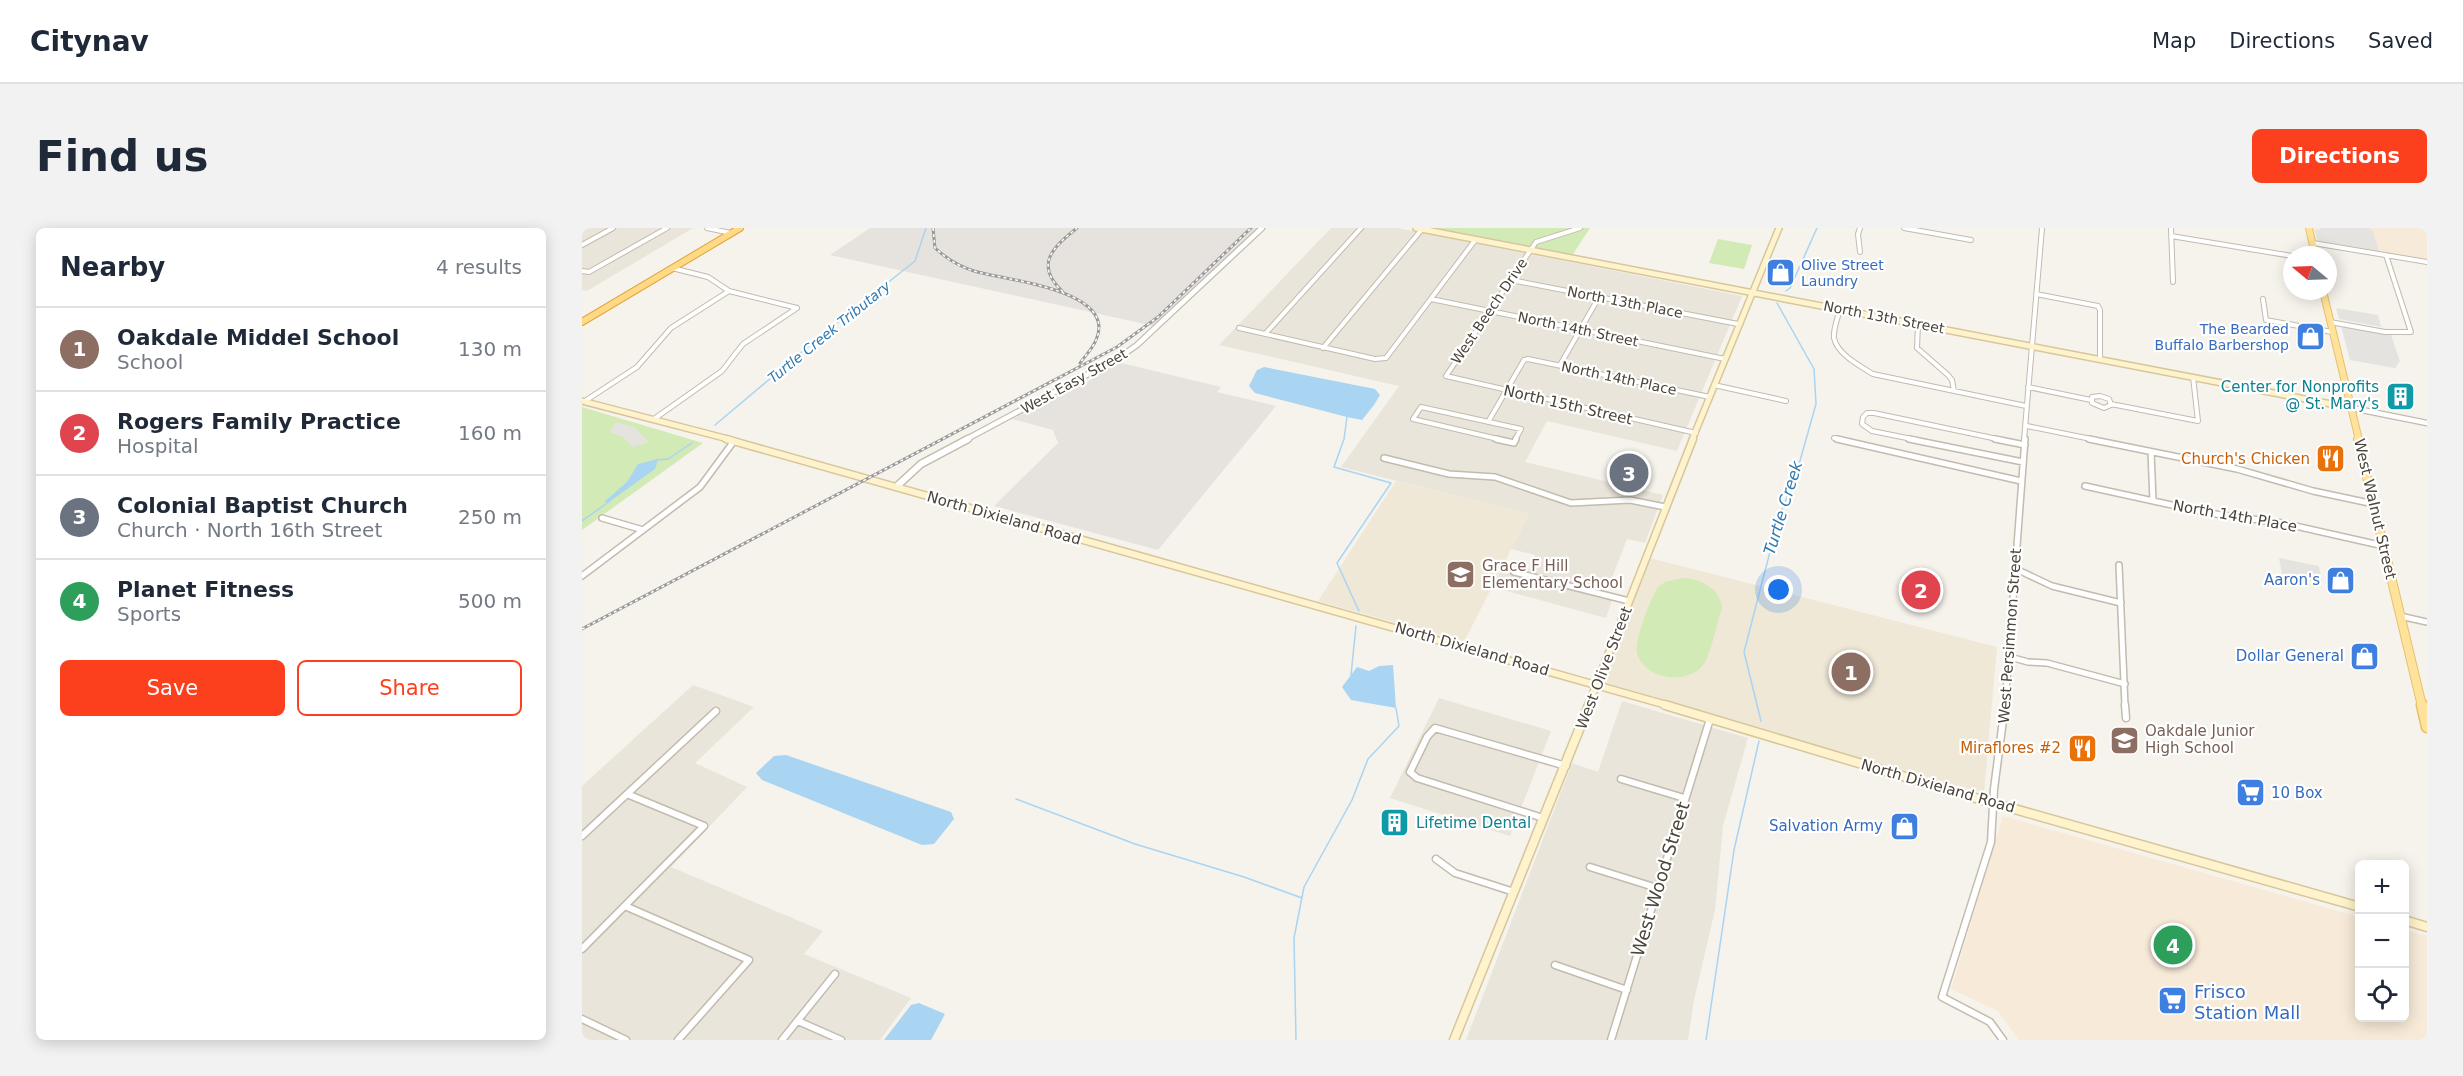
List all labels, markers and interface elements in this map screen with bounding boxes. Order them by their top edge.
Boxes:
text: Citynav [30,25,149,58]
text: Map [2152,29,2196,53]
text: Directions [2229,29,2335,53]
text: Saved [2368,29,2433,53]
button: Directions [2252,129,2427,183]
text: Find us [36,132,209,181]
north arrow [2283,246,2337,300]
text: Nearby [60,252,165,282]
text: 4 results [436,255,522,279]
street label: West Beech Drive [1448,255,1530,367]
shop icon: Olive Street Laundry [1764,257,1796,289]
place label: Olive Street Laundry [1801,257,1884,289]
water label: Turtle Creek Tributary [765,277,894,386]
street label: North 13th Place [1566,283,1684,321]
street label: North 13th Street [1822,297,1946,337]
street label: North 14th Street [1516,308,1640,350]
place label: The Bearded Buffalo Barbershop [2155,321,2289,353]
shop icon: The Bearded Buffalo Barbershop [2294,321,2326,353]
text: Oakdale Middel School [117,325,399,350]
text: 1 [73,337,86,361]
text: 130 m [458,337,522,361]
street label: West Easy Street [1018,345,1130,417]
text: School [117,350,183,374]
street label: North 14th Place [1560,358,1678,398]
place label: Center for Nonprofits @ St. Mary's [2221,378,2379,413]
building icon: Center for Nonprofits @ St. Mary's [2384,380,2416,412]
street label: North 15th Street [1502,381,1634,429]
text: Rogers Family Practice [117,409,401,434]
text: 2 [73,421,86,445]
text: 160 m [458,421,522,445]
text: Hospital [117,434,199,458]
street label: West Walnut Street [2350,437,2400,581]
restaurant icon: Church's Chicken [2315,443,2347,475]
pin: 3 [1610,450,1648,496]
place label: Church's Chicken [2181,450,2310,468]
water label: Turtle Creek [1760,458,1807,557]
street label: North Dixieland Road [925,487,1083,549]
text: Colonial Baptist Church [117,493,408,518]
street label: North 14th Place [2171,496,2299,536]
text: 3 [73,505,86,529]
text: 250 m [458,505,522,529]
text: Church · North 16th Street [117,518,382,542]
street label: West Persimmon Street [1995,548,2025,724]
place label: Grace F Hill Elementary School [1482,557,1623,592]
school or university icon: Grace F Hill Elementary School [1445,559,1477,591]
shop icon: Aaron's [2325,564,2357,596]
pin: 2 [1902,568,1940,613]
place label: Aaron's [2264,571,2320,589]
your location [1764,575,1793,604]
text: Planet Fitness [117,577,294,602]
text: 4 [73,589,86,613]
text: 500 m [458,589,522,613]
text: Sports [117,602,181,626]
street label: West Olive Street [1572,604,1636,732]
street label: North Dixieland Road [1393,618,1551,680]
shop icon: Dollar General [2349,640,2381,672]
place label: Dollar General [2236,647,2344,665]
pin: 1 [1832,650,1870,694]
button: Save [60,660,285,716]
button: Share [297,660,522,716]
place label: Oakdale Junior High School [2145,722,2255,757]
school or university icon: Oakdale Junior High School [2108,724,2140,756]
restaurant icon: Miraflores #2 [2066,732,2098,764]
place label: Miraflores #2 [1960,739,2061,757]
street label: North Dixieland Road [1859,755,2017,817]
supermarket icon: 10 Box [2234,777,2266,809]
place label: 10 Box [2271,784,2323,802]
street label: West Wood Street [1626,799,1694,959]
building icon: Lifetime Dental [1379,807,1411,839]
shop icon: Salvation Army [1888,810,1920,842]
place label: Lifetime Dental [1416,814,1531,832]
place label: Salvation Army [1769,817,1883,835]
map controls [2355,860,2409,1022]
button: + [2355,860,2409,914]
button: − [2355,914,2409,968]
pin: 4 [2154,922,2192,968]
button: locate [2355,968,2409,1022]
place label: Frisco Station Mall [2194,981,2300,1023]
supermarket icon: Frisco Station Mall [2157,985,2189,1017]

